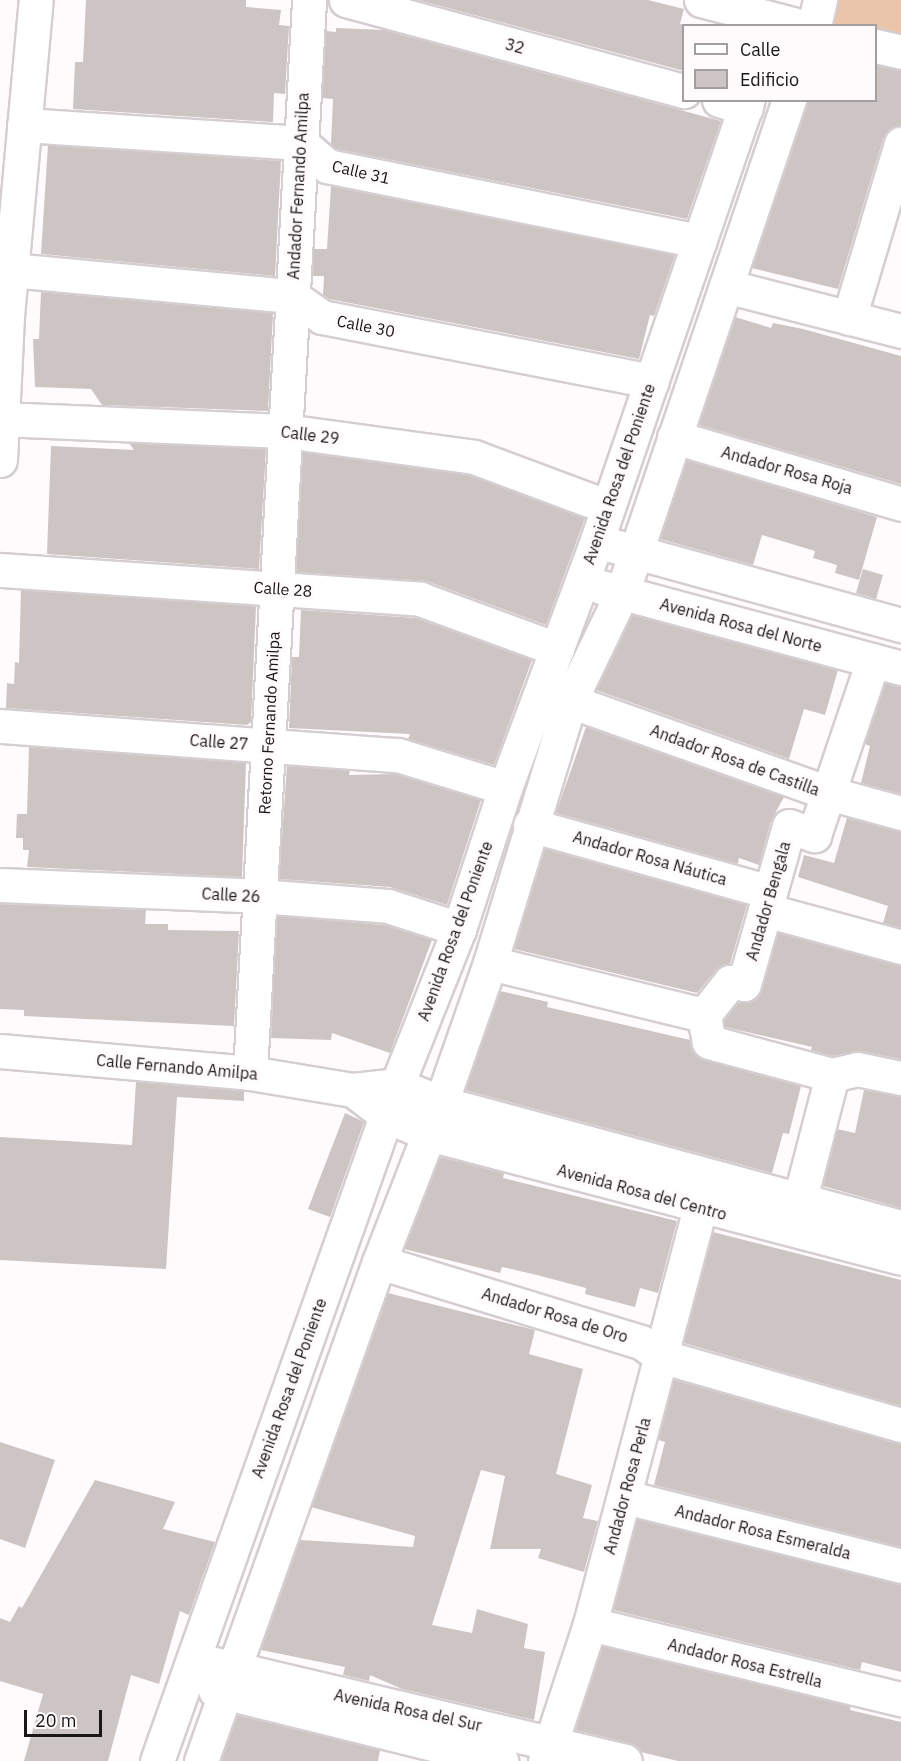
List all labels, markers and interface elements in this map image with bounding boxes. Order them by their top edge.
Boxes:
legend [682,24,877,102]
street label: 32 [503,34,527,58]
text: Calle [740,38,780,61]
text: Edificio [740,68,799,91]
street label: Andador Fernando Amilpa [284,92,312,280]
street label: Calle 31 [330,156,392,188]
street label: Calle 30 [335,311,397,341]
street label: Avenida Rosa del Poniente [579,381,659,567]
street label: Calle 29 [280,422,340,448]
street label: Andador Rosa Roja [719,442,855,498]
street label: Calle 28 [253,577,313,601]
street label: Avenida Rosa del Norte [658,594,824,656]
street label: Retorno Fernando Amilpa [255,631,283,815]
street label: Andador Rosa de Castilla [648,720,822,800]
street label: Calle 27 [189,730,249,754]
street label: Andador Rosa Náutica [571,827,729,889]
street label: Avenida Rosa del Poniente [413,838,497,1024]
street label: Andador Bengala [742,839,794,963]
street label: Calle 26 [201,884,261,906]
street label: Calle Fernando Amilpa [95,1050,259,1084]
street label: Avenida Rosa del Centro [555,1160,729,1224]
street label: Andador Rosa de Oro [479,1284,631,1346]
street label: Avenida Rosa del Poniente [247,1295,331,1481]
street label: Andador Rosa Perla [599,1415,655,1557]
street label: Andador Rosa Esmeralda [673,1501,853,1563]
street label: Andador Rosa Estrella [666,1635,824,1691]
street label: Avenida Rosa del Sur [332,1685,484,1735]
scale bar [27,1698,105,1736]
text: 20 m [35,1709,77,1732]

